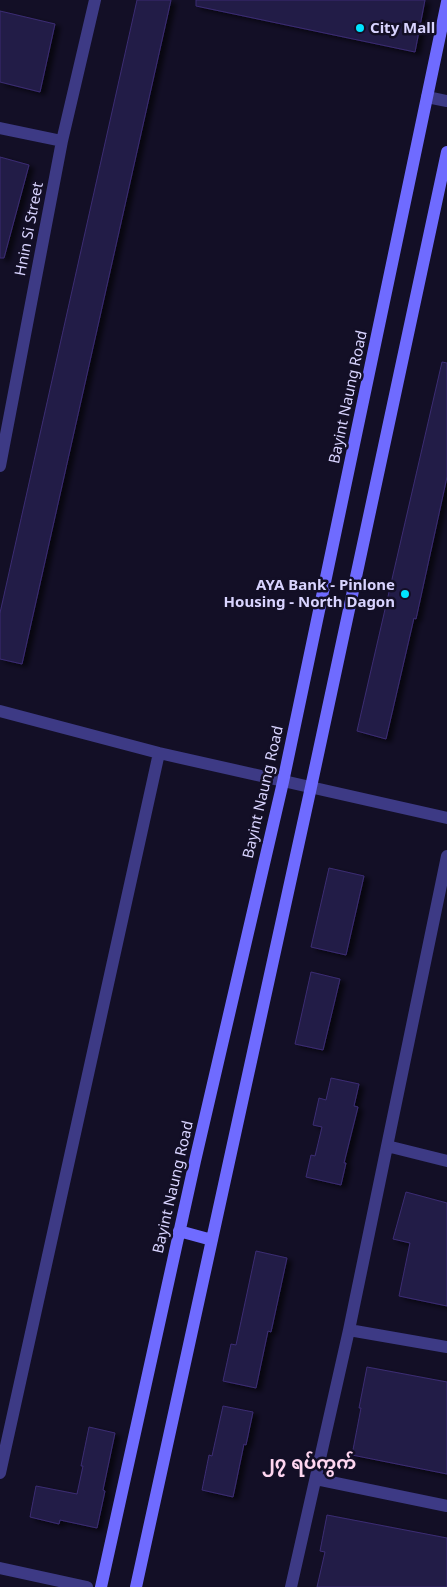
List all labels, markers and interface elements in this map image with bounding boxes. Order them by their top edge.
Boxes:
place label: City Mall [370,17,435,37]
marker: City Mall [354,22,366,34]
street label: Hnin Si Street [9,180,47,277]
street label: Bayint Naung Road [323,328,371,465]
place label: AYA Bank - Pinlone Housing - North Dagon [224,574,395,611]
marker: AYA Bank - Pinlone Housing - North Dagon [399,588,411,600]
street label: Bayint Naung Road [237,723,287,860]
street label: Bayint Naung Road [147,1118,197,1255]
district label: ၂၇ ရပ်ကွက် [262,1450,356,1477]

